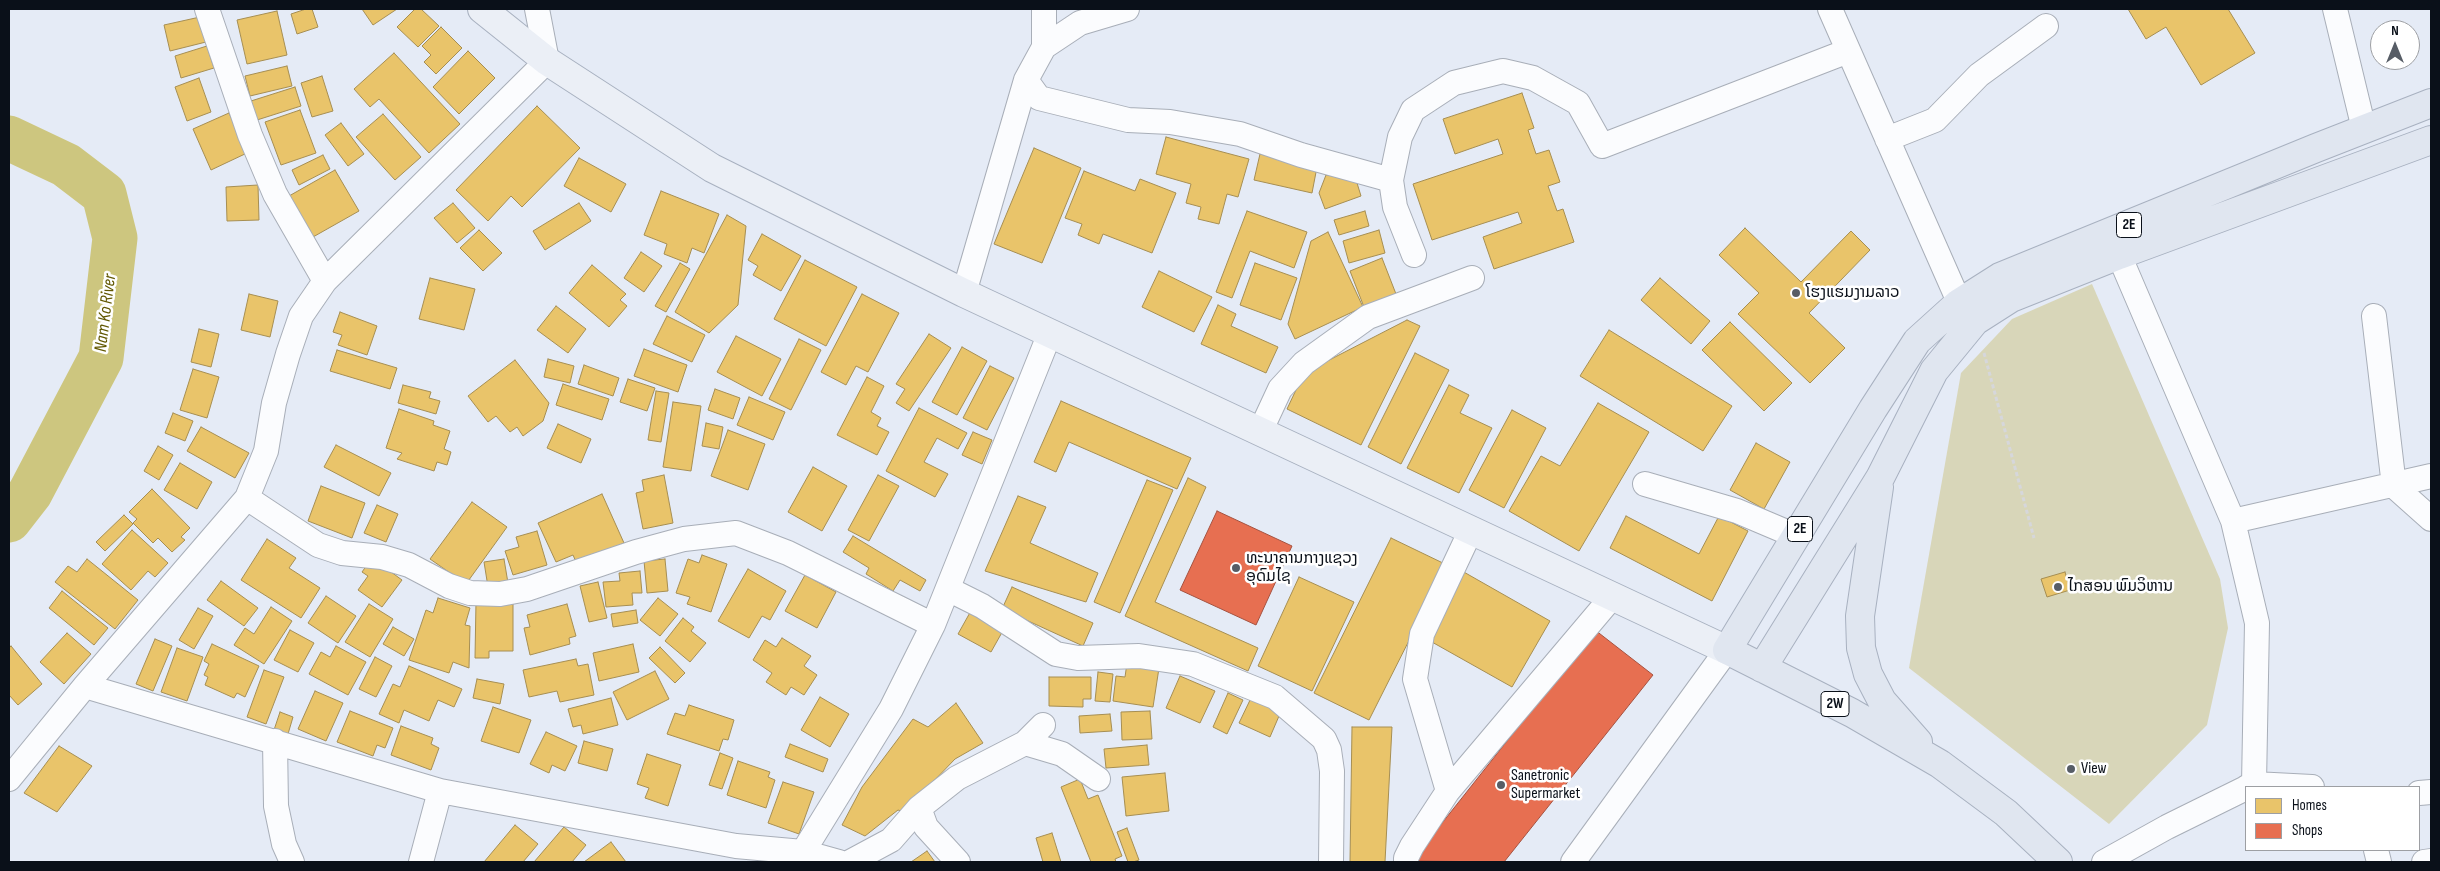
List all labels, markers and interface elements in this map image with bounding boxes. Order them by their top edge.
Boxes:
north arrow [2370,20,2420,70]
text: N [2391,22,2399,39]
road number: 2E [2116,212,2142,238]
water label: Nam Ko River [91,273,121,353]
place label: ໂຮງແຮມງາມລາວ [1806,283,1900,303]
marker: ໂຮງແຮມງາມລາວ [1790,287,1802,299]
road number: 2E [1788,516,1812,542]
place label: ທະນາຄານກາງແຊວງ ອຸດົມໄຊ [1246,549,1358,587]
marker: ທະນາຄານກາງແຊວງ ອຸດົມໄຊ [1230,562,1242,574]
place label: ໄກສອນ ພົມວິຫານ [2068,577,2173,597]
marker: ໄກສອນ ພົມວິຫານ [2052,581,2064,593]
road number: 2W [1821,692,1849,716]
place label: View [2081,759,2107,779]
marker: View [2065,763,2077,775]
place label: Sanetronic Supermarket [1511,766,1580,804]
marker: Sanetronic Supermarket [1495,779,1507,791]
legend [2245,786,2420,851]
text: Homes [2292,796,2327,815]
text: Shops [2292,821,2323,840]

